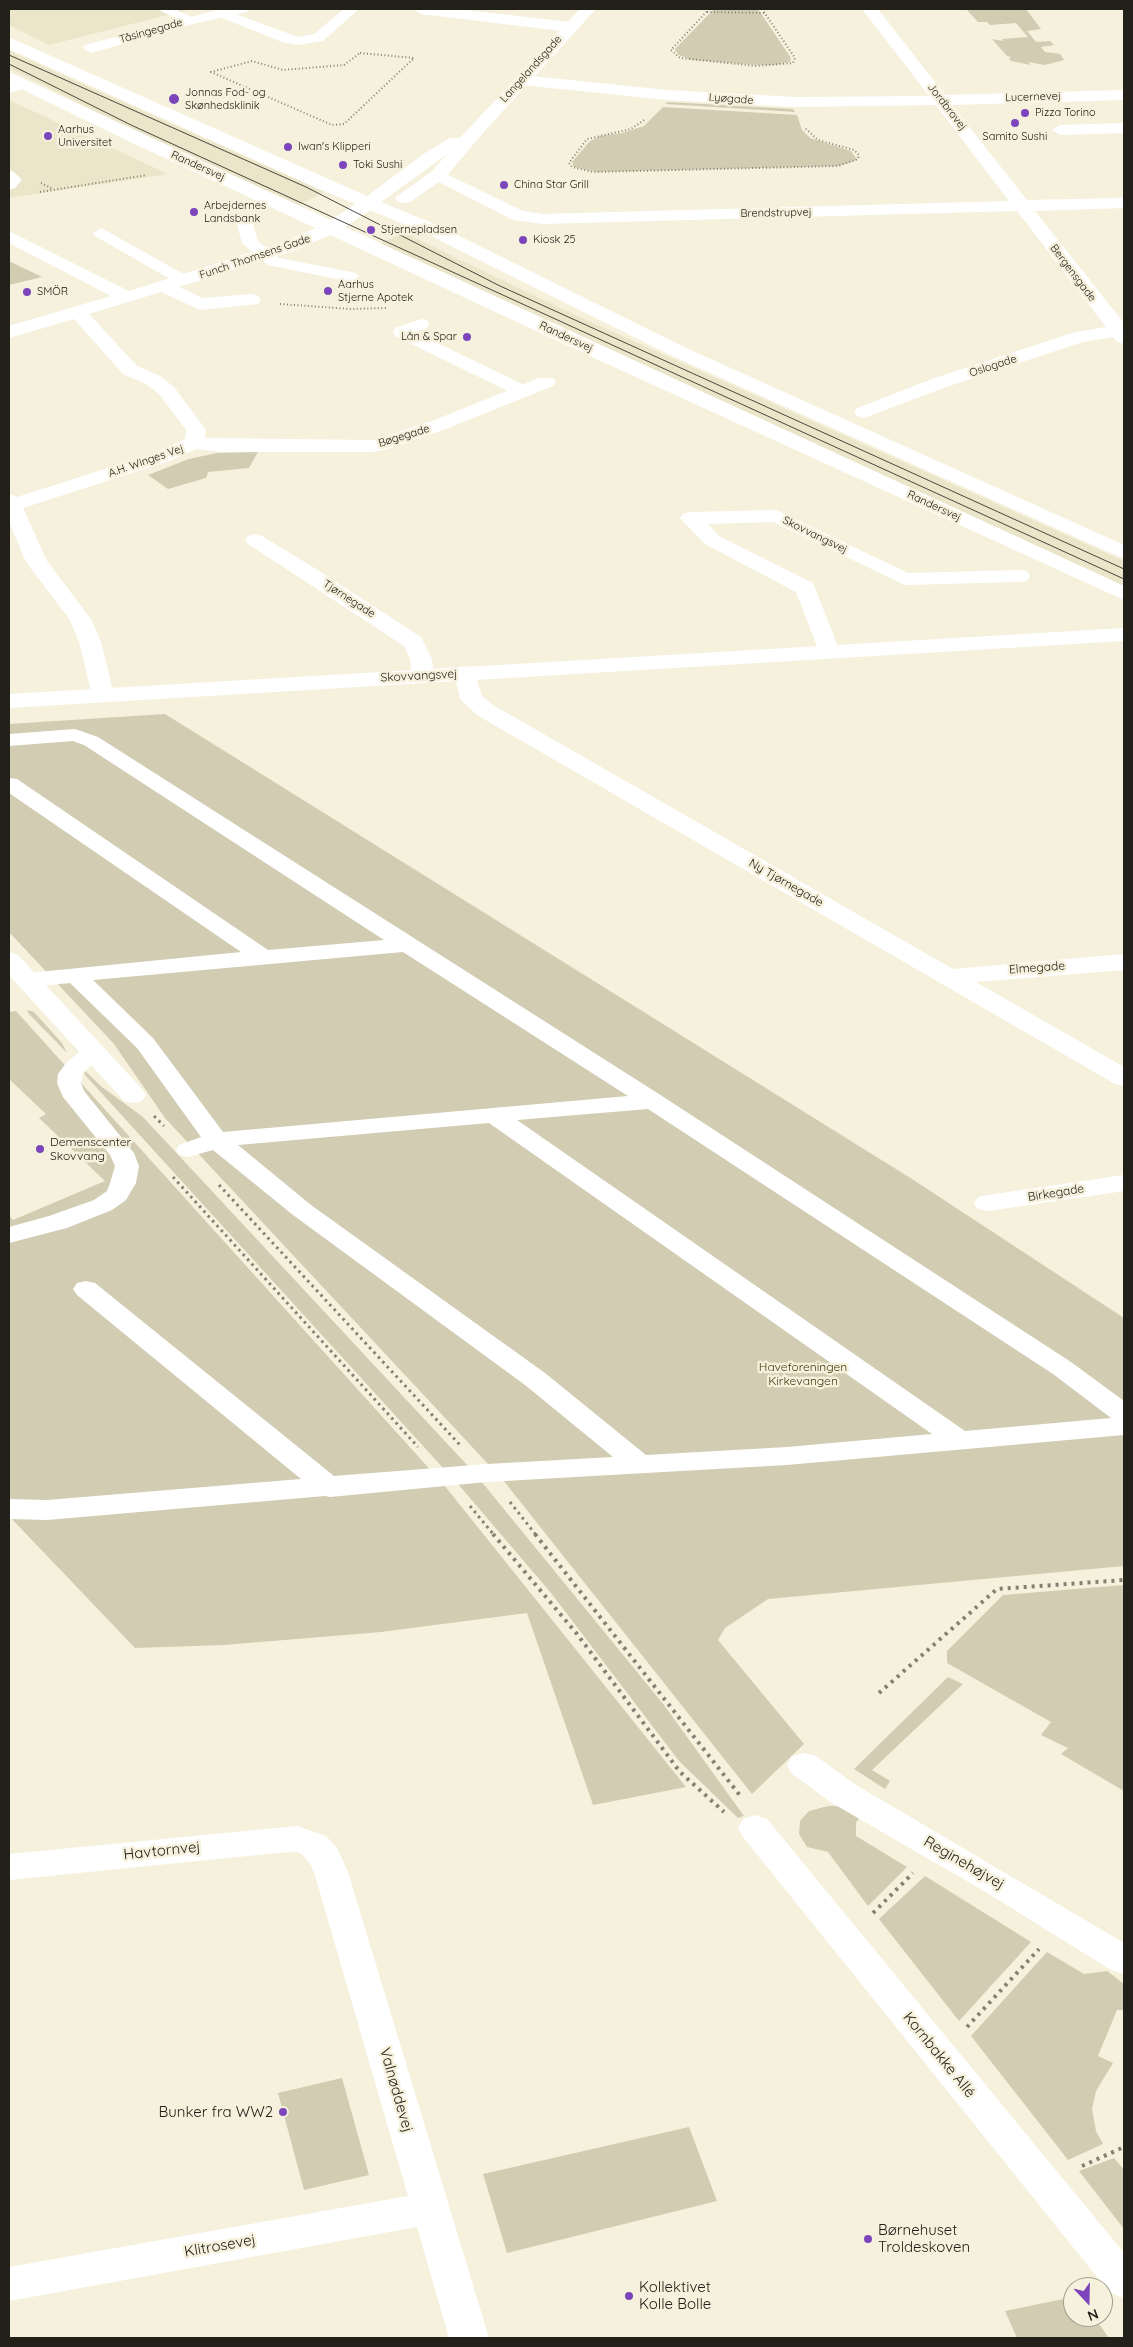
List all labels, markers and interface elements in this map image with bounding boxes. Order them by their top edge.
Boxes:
street label: Tåsingegade [118,16,184,46]
street label: Langelandsgade [497,33,565,105]
street label: Jordbrovej [925,81,969,133]
place label: Jonnas Fod- og Skønhedsklinik [185,86,266,112]
street label: Lucernevej [1005,89,1061,105]
street label: Lyøgade [708,91,754,107]
marker: Jonnas Fod- og Skønhedsklinik [167,92,181,106]
place label: Pizza Torino [1035,106,1096,120]
marker: Pizza Torino [1019,107,1031,119]
marker: Samito Sushi [1009,117,1021,129]
place label: Aarhus Universitet [58,123,112,149]
marker: Aarhus Universitet [42,130,54,142]
place label: Samito Sushi [983,130,1047,144]
place label: Iwan's Klipperi [298,140,371,154]
marker: Iwan's Klipperi [282,141,294,153]
street label: Randersvej [169,148,227,184]
place label: Toki Sushi [353,158,402,172]
marker: Toki Sushi [337,159,349,171]
place label: China Star Grill [514,178,589,192]
marker: China Star Grill [498,179,510,191]
place label: Arbejdernes Landsbank [204,199,266,225]
marker: Arbejdernes Landsbank [188,206,200,218]
street label: Brendstrupvej [740,206,812,220]
place label: Stjernepladsen [381,223,457,237]
marker: Stjernepladsen [365,224,377,236]
street label: Funch Thomsens Gade [198,232,312,282]
place label: Kiosk 25 [533,233,576,247]
marker: Kiosk 25 [517,234,529,246]
street label: Bergensgade [1047,242,1099,304]
place label: Aarhus Stjerne Apotek [338,278,413,304]
place label: SMÖR [37,285,68,299]
marker: Aarhus Stjerne Apotek [322,285,334,297]
marker: SMÖR [21,286,33,298]
street label: Randersvej [537,319,595,355]
place label: Lån & Spar [401,330,457,344]
marker: Lån & Spar [461,331,473,343]
street label: Oslogade [968,352,1018,380]
street label: Bøgegade [377,422,431,450]
street label: A.H. Winges Vej [107,442,185,480]
street label: Randersvej [905,488,963,524]
street label: Skovvangsvej [780,514,850,556]
street label: Tjørnegade [321,577,377,621]
street label: Skovvangsvej [380,667,458,685]
street label: Ny Tjørnegade [746,856,826,910]
street label: Elmegade [1009,959,1065,977]
place label: Demenscenter Skovvang [50,1135,131,1163]
marker: Demenscenter Skovvang [34,1143,46,1155]
street label: Birkegade [1027,1181,1085,1205]
park label: Haveforeningen Kirkevangen [759,1360,847,1388]
street label: Reginehøjvej [920,1833,1008,1893]
street label: Havtornvej [123,1838,201,1864]
street label: Kornbakke Allé [899,2009,979,2101]
street label: Valnøddevej [375,2046,417,2134]
place label: Bunker fra WW2 [159,2103,273,2121]
marker: Bunker fra WW2 [277,2106,289,2118]
place label: Børnehuset Troldeskoven [878,2221,970,2256]
street label: Klitrosevej [183,2231,257,2261]
marker: Børnehuset Troldeskoven [862,2233,874,2245]
north arrow [1063,2277,1113,2327]
place label: Kollektivet Kolle Bolle [639,2278,711,2313]
marker: Kollektivet Kolle Bolle [623,2290,635,2302]
text: N [1085,2305,1101,2325]

